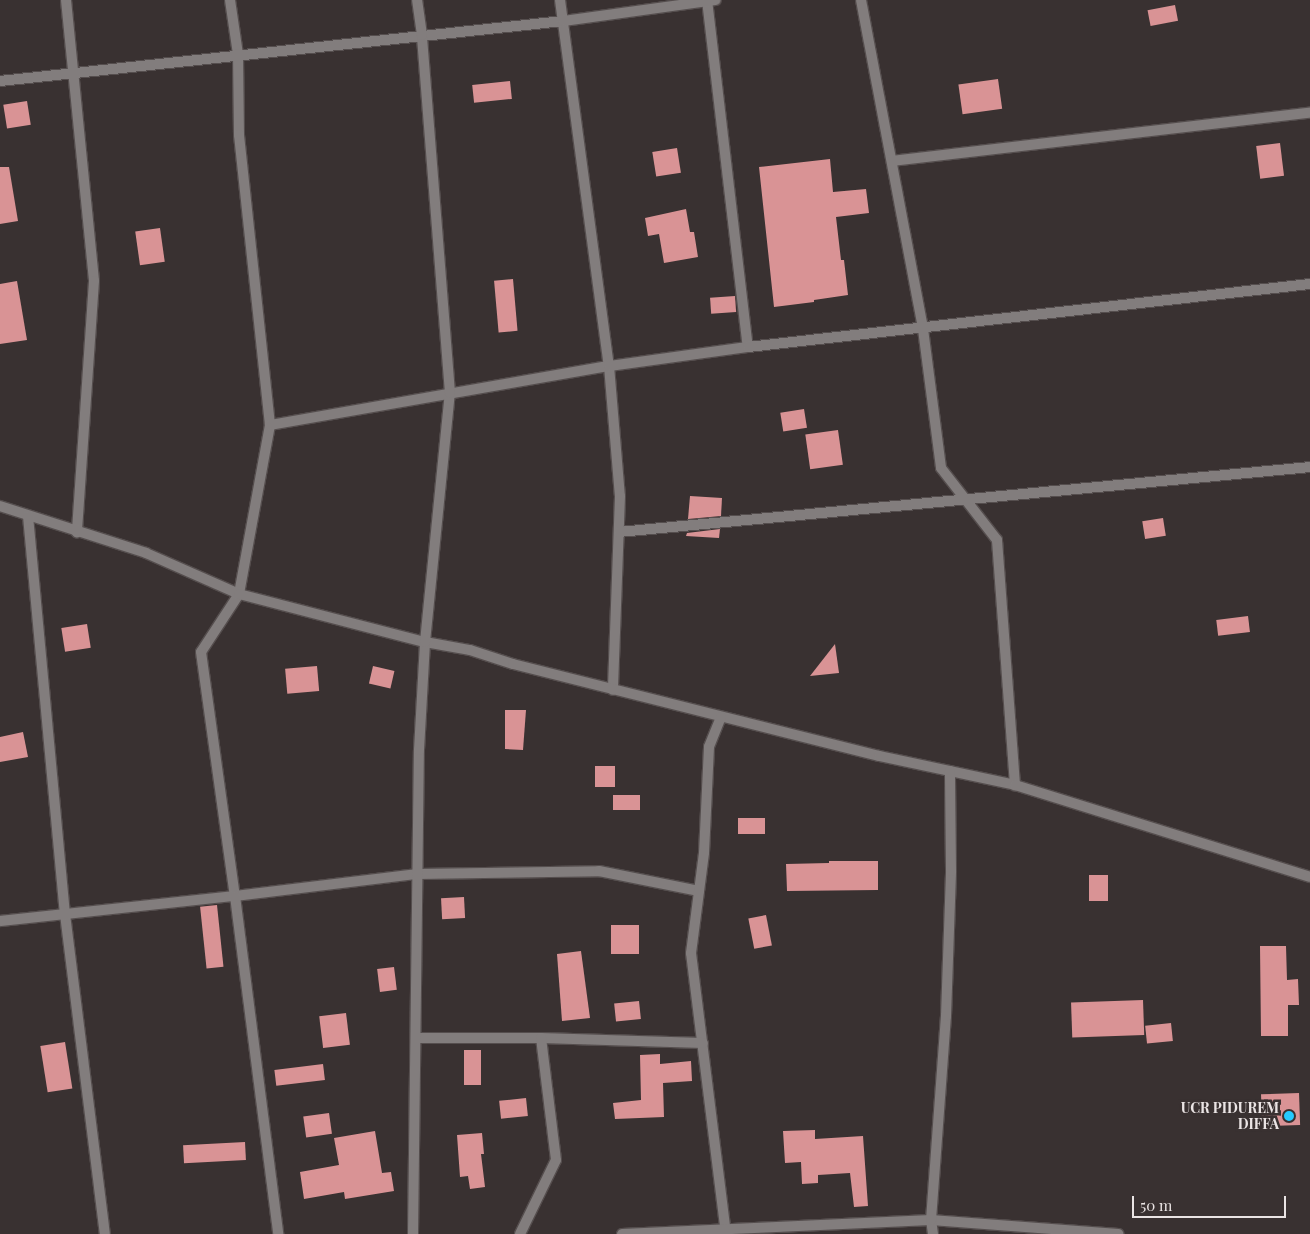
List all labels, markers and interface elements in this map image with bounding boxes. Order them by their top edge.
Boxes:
place label: UCR PIDUREM DIFFA [1180,1100,1279,1132]
marker: UCR PIDUREM DIFFA [1283,1110,1295,1122]
scale bar [1135,1186,1289,1218]
text: 50 m [1140,1195,1172,1215]

